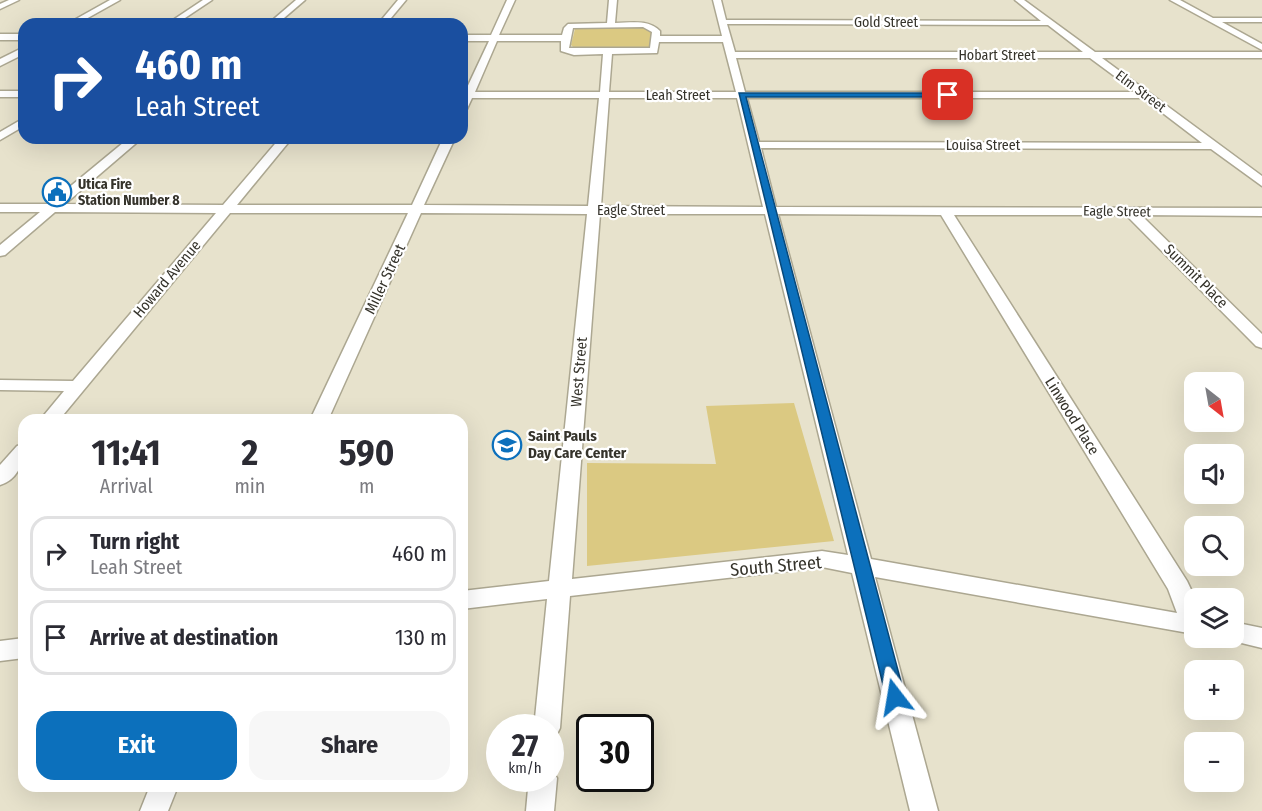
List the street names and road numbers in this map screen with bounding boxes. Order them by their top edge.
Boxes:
street label: Gold Street [854,14,919,31]
street label: Hobart Street [958,47,1036,64]
street label: Elm Street [1112,67,1170,116]
street label: Leah Street [646,87,711,104]
street label: Louisa Street [946,137,1021,154]
street label: Eagle Street [597,202,665,219]
street label: Eagle Street [1083,202,1152,221]
street label: Howard Avenue [129,237,205,321]
street label: Summit Place [1160,240,1232,312]
street label: Miller Street [361,241,409,317]
street label: West Street [567,336,591,408]
street label: Linwood Place [1041,374,1103,458]
street label: South Street [729,551,823,581]

